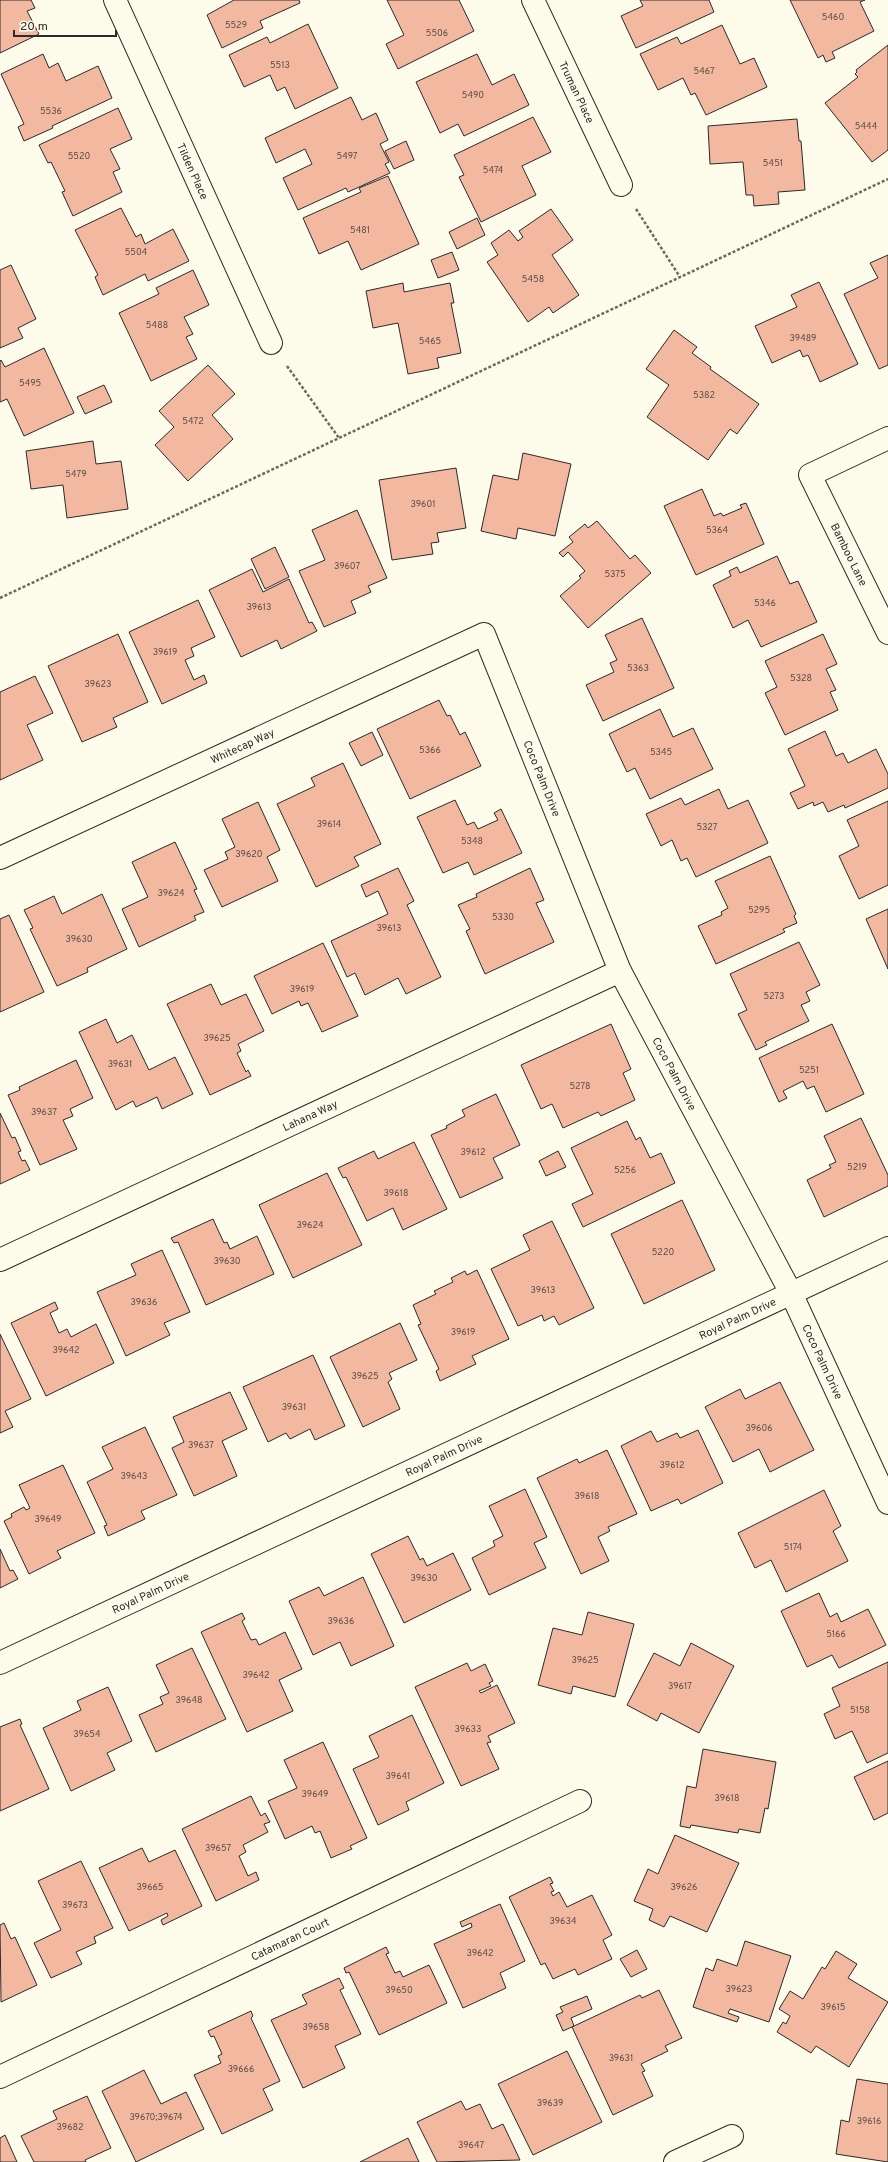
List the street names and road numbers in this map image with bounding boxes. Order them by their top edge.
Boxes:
street label: Truman Place [555,59,597,126]
street label: Tilden Place [173,141,211,202]
street label: Bamboo Lane [827,521,870,589]
street label: Whitecap Way [209,726,277,768]
street label: Coco Palm Drive [520,738,563,819]
street label: Coco Palm Drive [648,1035,699,1113]
street label: Lahana Way [281,1098,340,1135]
street label: Royal Palm Drive [697,1295,779,1343]
street label: Coco Palm Drive [798,1322,845,1402]
street label: Royal Palm Drive [404,1432,485,1480]
street label: Royal Palm Drive [110,1570,192,1618]
street label: Catamaran Court [249,1915,332,1965]

